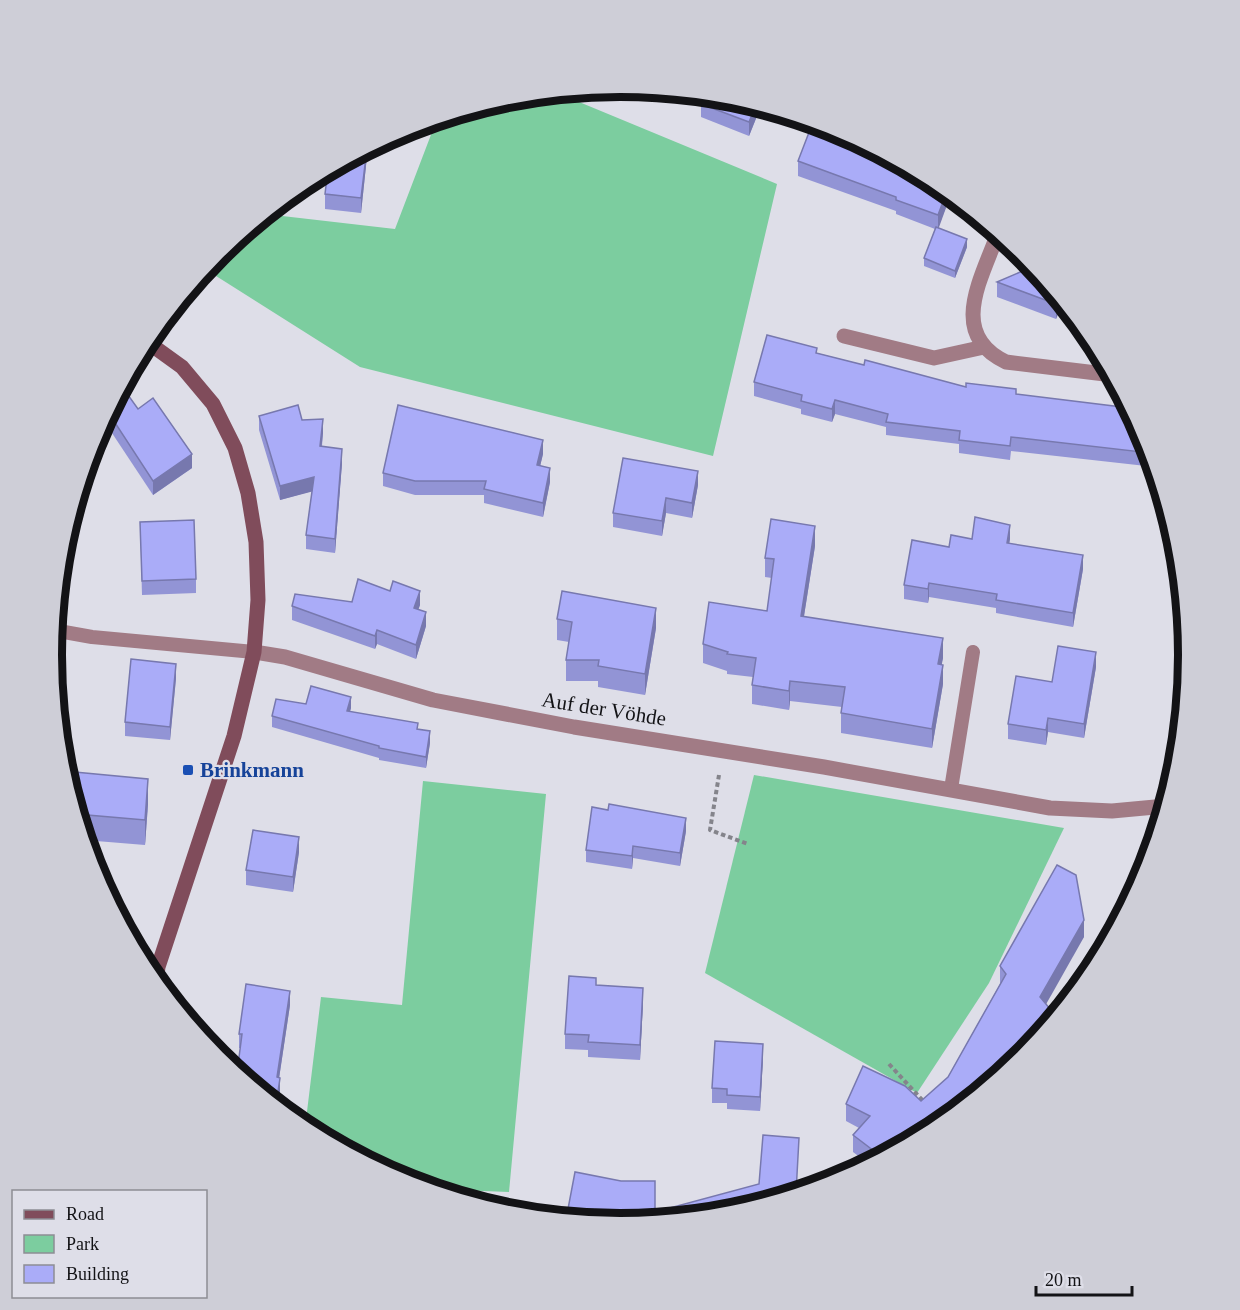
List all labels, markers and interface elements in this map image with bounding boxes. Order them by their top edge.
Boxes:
street label: Auf der Vöhde [540,687,668,731]
place label: Brinkmann [200,758,304,782]
marker: Brinkmann [181,763,195,777]
legend [12,1190,207,1298]
text: Road [66,1204,104,1224]
text: Park [66,1234,99,1254]
scale bar [1036,1259,1132,1297]
text: Building [66,1264,129,1284]
text: 20 m [1045,1270,1082,1290]

